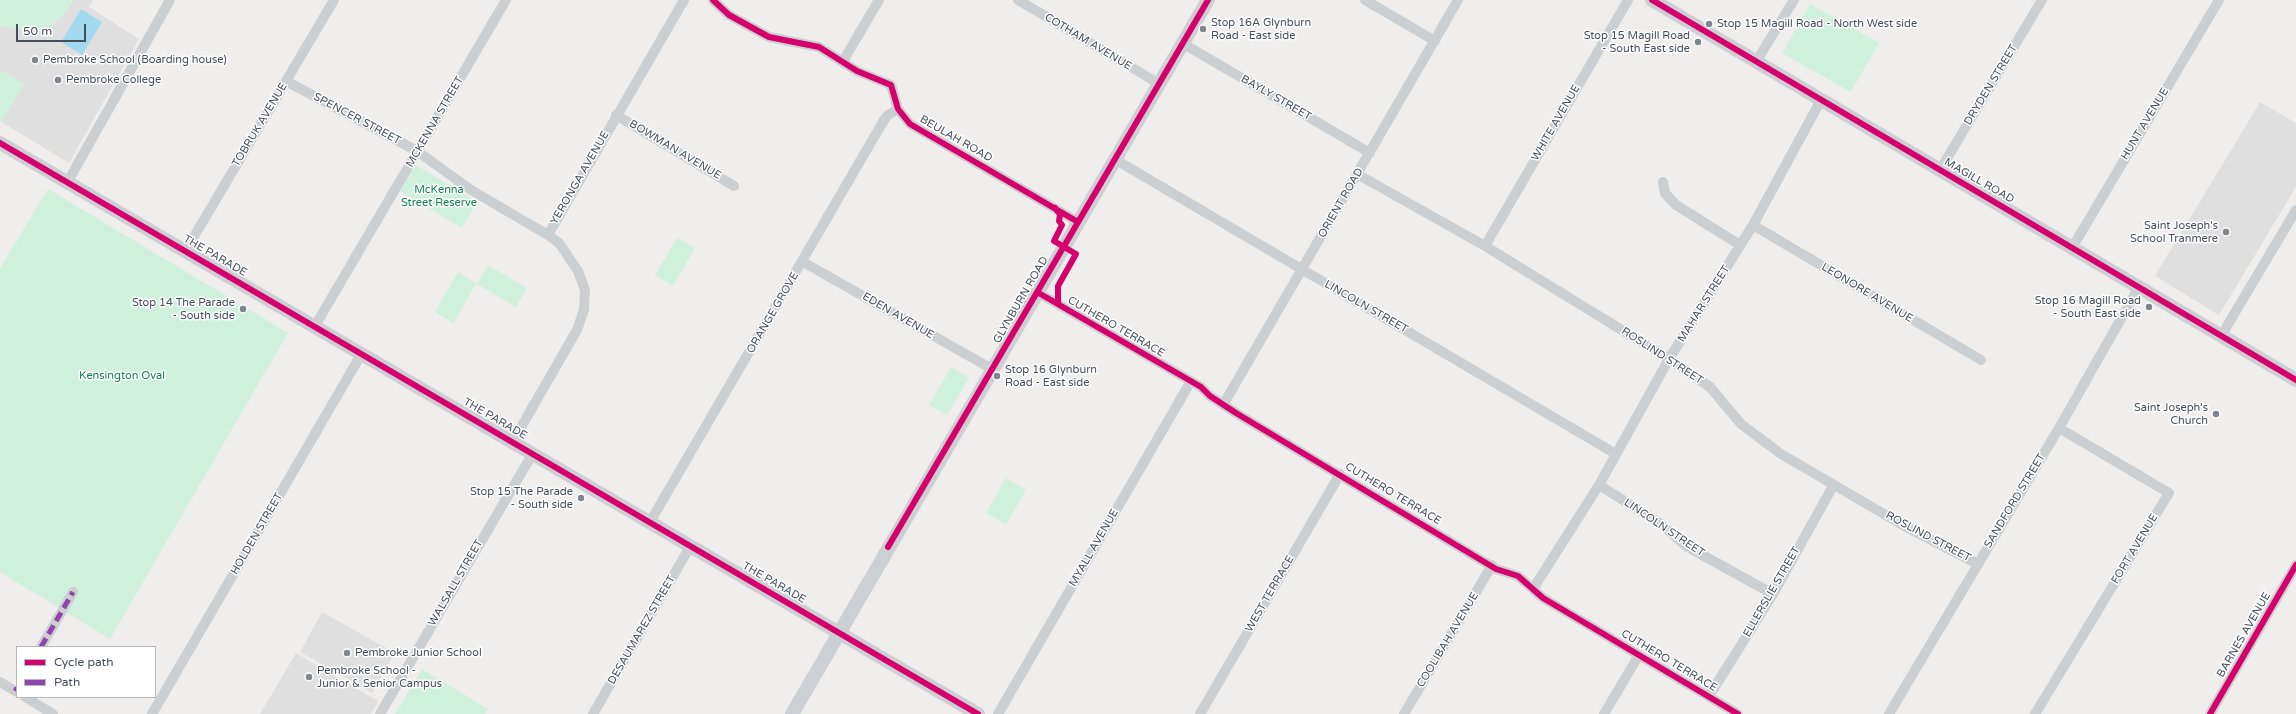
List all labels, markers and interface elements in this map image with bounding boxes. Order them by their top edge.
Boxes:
street label: COTHAM AVENUE [1042,11,1134,73]
scale bar [18,16,88,42]
place label: Stop 16A Glynburn Road - East side [1211,16,1311,42]
place label: Stop 15 Magill Road - North West side [1717,17,1917,31]
marker: Stop 15 Magill Road - North West side [1704,19,1714,29]
text: 50 m [23,24,52,38]
marker: Stop 16A Glynburn Road - East side [1198,24,1208,34]
place label: Stop 15 Magill Road - South East side [1584,29,1690,55]
marker: Stop 15 Magill Road - South East side [1693,37,1703,47]
street label: DRYDEN STREET [1962,42,2020,128]
place label: Pembroke School (Boarding house) [43,53,227,67]
marker: Pembroke School (Boarding house) [30,55,40,65]
place label: Pembroke College [66,73,161,87]
street label: BAYLY STREET [1238,73,1314,123]
street label: MCKENNA STREET [404,74,466,170]
marker: Pembroke College [53,75,63,85]
street label: TOBRUK AVENUE [230,80,290,170]
street label: WHITE AVENUE [1529,83,1583,163]
street label: HUNT AVENUE [2118,86,2172,162]
street label: SPENCER STREET [311,90,403,148]
street label: BEULAH ROAD [917,113,995,165]
street label: BOWMAN AVENUE [627,117,723,183]
street label: YERONGA AVENUE [548,129,612,227]
street label: MAGILL ROAD [1942,156,2016,206]
street label: ORIENT ROAD [1316,166,1366,240]
park label: McKenna Street Reserve [401,183,477,209]
place label: Saint Joseph's School Tranmere [2130,219,2218,245]
marker: Saint Joseph's School Tranmere [2221,227,2231,237]
street label: THE PARADE [181,232,249,280]
street label: GLYNBURN ROAD [991,254,1051,346]
street label: LEONORE AVENUE [1819,260,1915,326]
street label: MAHAR STREET [1675,263,1733,345]
street label: ORANGE GROVE [744,270,802,356]
street label: LINCOLN STREET [1322,278,1410,336]
street label: EDEN AVENUE [860,290,936,342]
street label: CUTHERO TERRACE [1065,294,1167,360]
place label: Stop 16 Magill Road - South East side [2035,294,2141,320]
place label: Stop 14 The Parade - South side [132,296,235,322]
marker: Stop 16 Magill Road - South East side [2144,302,2154,312]
marker: Stop 14 The Parade - South side [238,304,248,314]
street label: ROSLIND STREET [1619,325,1705,387]
place label: Stop 16 Glynburn Road - East side [1005,363,1097,389]
park label: Kensington Oval [79,369,165,383]
marker: Stop 16 Glynburn Road - East side [992,371,1002,381]
street label: THE PARADE [461,395,529,443]
place label: Saint Joseph's Church [2134,401,2208,427]
marker: Saint Joseph's Church [2211,409,2221,419]
street label: SANDFORD STREET [1982,451,2048,551]
street label: CUTHERO TERRACE [1343,460,1443,528]
place label: Stop 15 The Parade - South side [470,485,573,511]
street label: HOLDEN STREET [228,491,286,577]
marker: Stop 15 The Parade - South side [576,493,586,503]
street label: LINCOLN STREET [1621,496,1707,560]
street label: MYALL AVENUE [1066,507,1122,589]
street label: ROSLIND STREET [1883,509,1973,565]
street label: FORT AVENUE [2109,512,2161,586]
street label: WALSALL STREET [426,537,486,629]
street label: ELLERSLIE STREET [1741,544,1803,640]
street label: WEST TERRACE [1243,553,1297,635]
street label: THE PARADE [740,559,808,607]
street label: DESAUMAREZ STREET [605,573,679,687]
street label: COOLIBAH AVENUE [1414,590,1482,690]
street label: BARNES AVENUE [2214,590,2274,680]
street label: CUTHERO TERRACE [1619,627,1719,695]
legend [16,646,156,698]
place label: Pembroke Junior School [355,646,482,660]
marker: Pembroke Junior School [342,648,352,658]
text: Cycle path [54,655,113,669]
place label: Pembroke School - Junior & Senior Campus [317,664,442,690]
marker: Pembroke School - Junior & Senior Campus [304,672,314,682]
text: Path [54,675,80,689]

